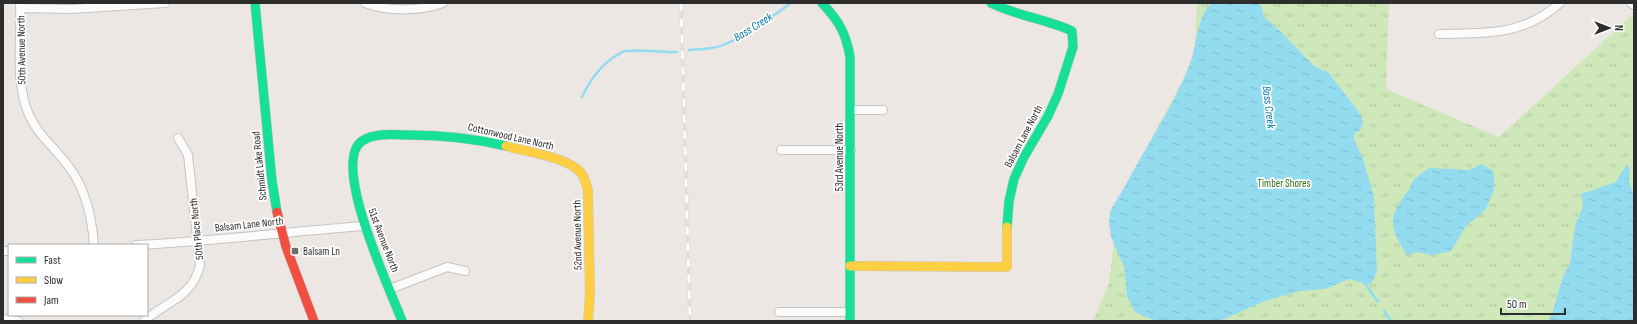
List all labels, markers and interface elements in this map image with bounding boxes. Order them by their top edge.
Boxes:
north arrow [1589,8,1629,48]
water label: Bass Creek [731,9,776,45]
street label: 50th Avenue North [14,15,29,85]
text: N [1612,25,1625,31]
water label: Bass Creek [1258,85,1279,130]
street label: Balsam Lane North [1002,103,1045,170]
street label: Cottonwood Lane North [467,120,555,153]
street label: 53rd Avenue North [833,122,846,191]
street label: Schmidt Lake Road [249,130,270,201]
park label: Timber Shores [1258,177,1310,190]
street label: 50th Place North [187,197,206,261]
street label: 52nd Avenue North [570,200,585,270]
street label: 51st Avenue North [365,206,402,274]
street label: Balsam Lane North [214,214,284,235]
legend [8,244,148,316]
place label: Balsam Ln [303,245,340,258]
marker: Balsam Ln [290,246,300,256]
text: Fast [44,253,61,268]
text: Slow [44,273,63,288]
scale bar [1501,290,1565,316]
text: Jam [43,293,59,308]
text: 50 m [1507,297,1527,312]

